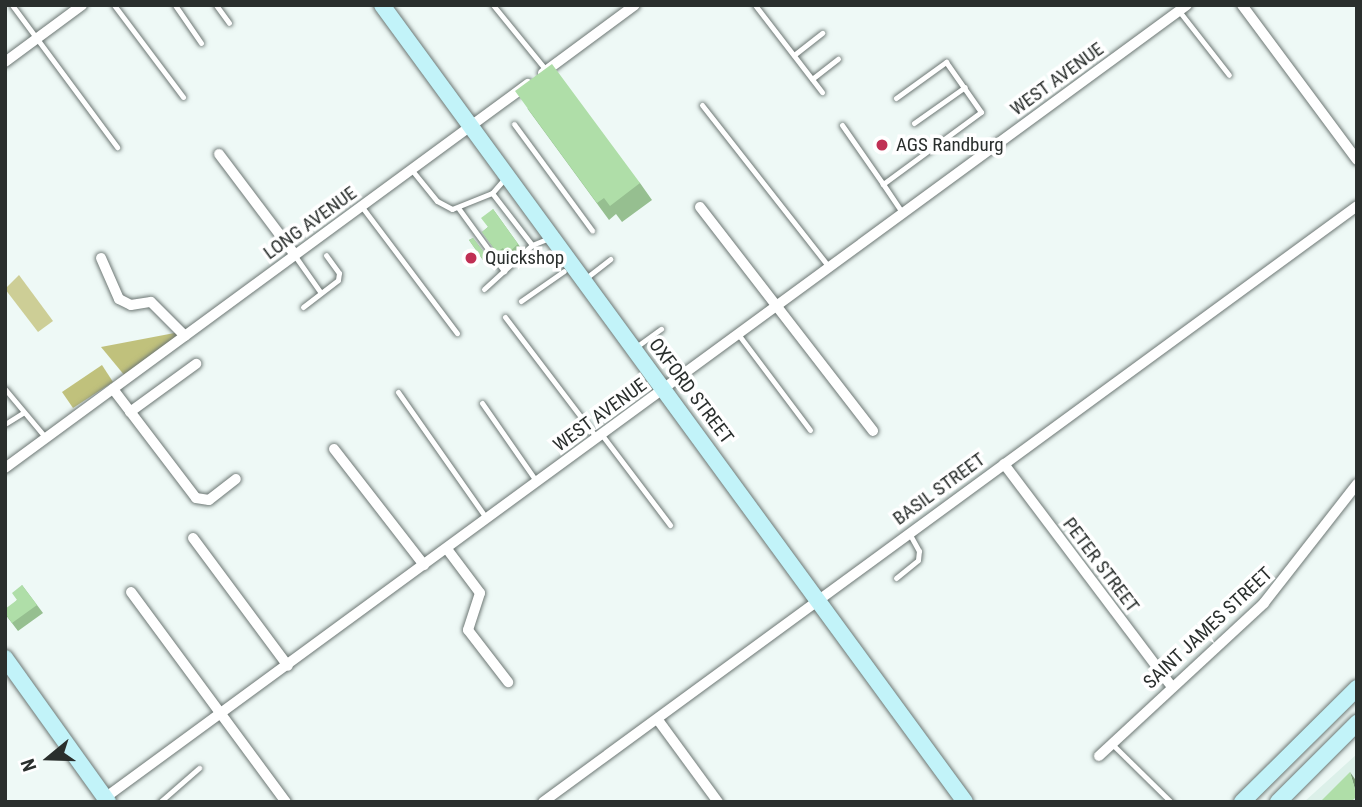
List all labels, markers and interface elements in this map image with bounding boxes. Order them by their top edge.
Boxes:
street label: WEST AVENUE [1006,37,1108,121]
place label: AGS Randburg [896,134,1004,156]
marker: AGS Randburg [874,137,890,153]
street label: LONG AVENUE [259,182,361,264]
place label: Quickshop [485,247,564,269]
marker: Quickshop [463,250,479,266]
street label: OXFORD STREET [644,334,738,448]
street label: WEST AVENUE [549,373,651,457]
street label: BASIL STREET [889,448,989,530]
street label: PETER STREET [1058,513,1144,617]
street label: SAINT JAMES STREET [1139,562,1277,694]
north arrow [14,723,84,793]
text: N [16,756,41,774]

